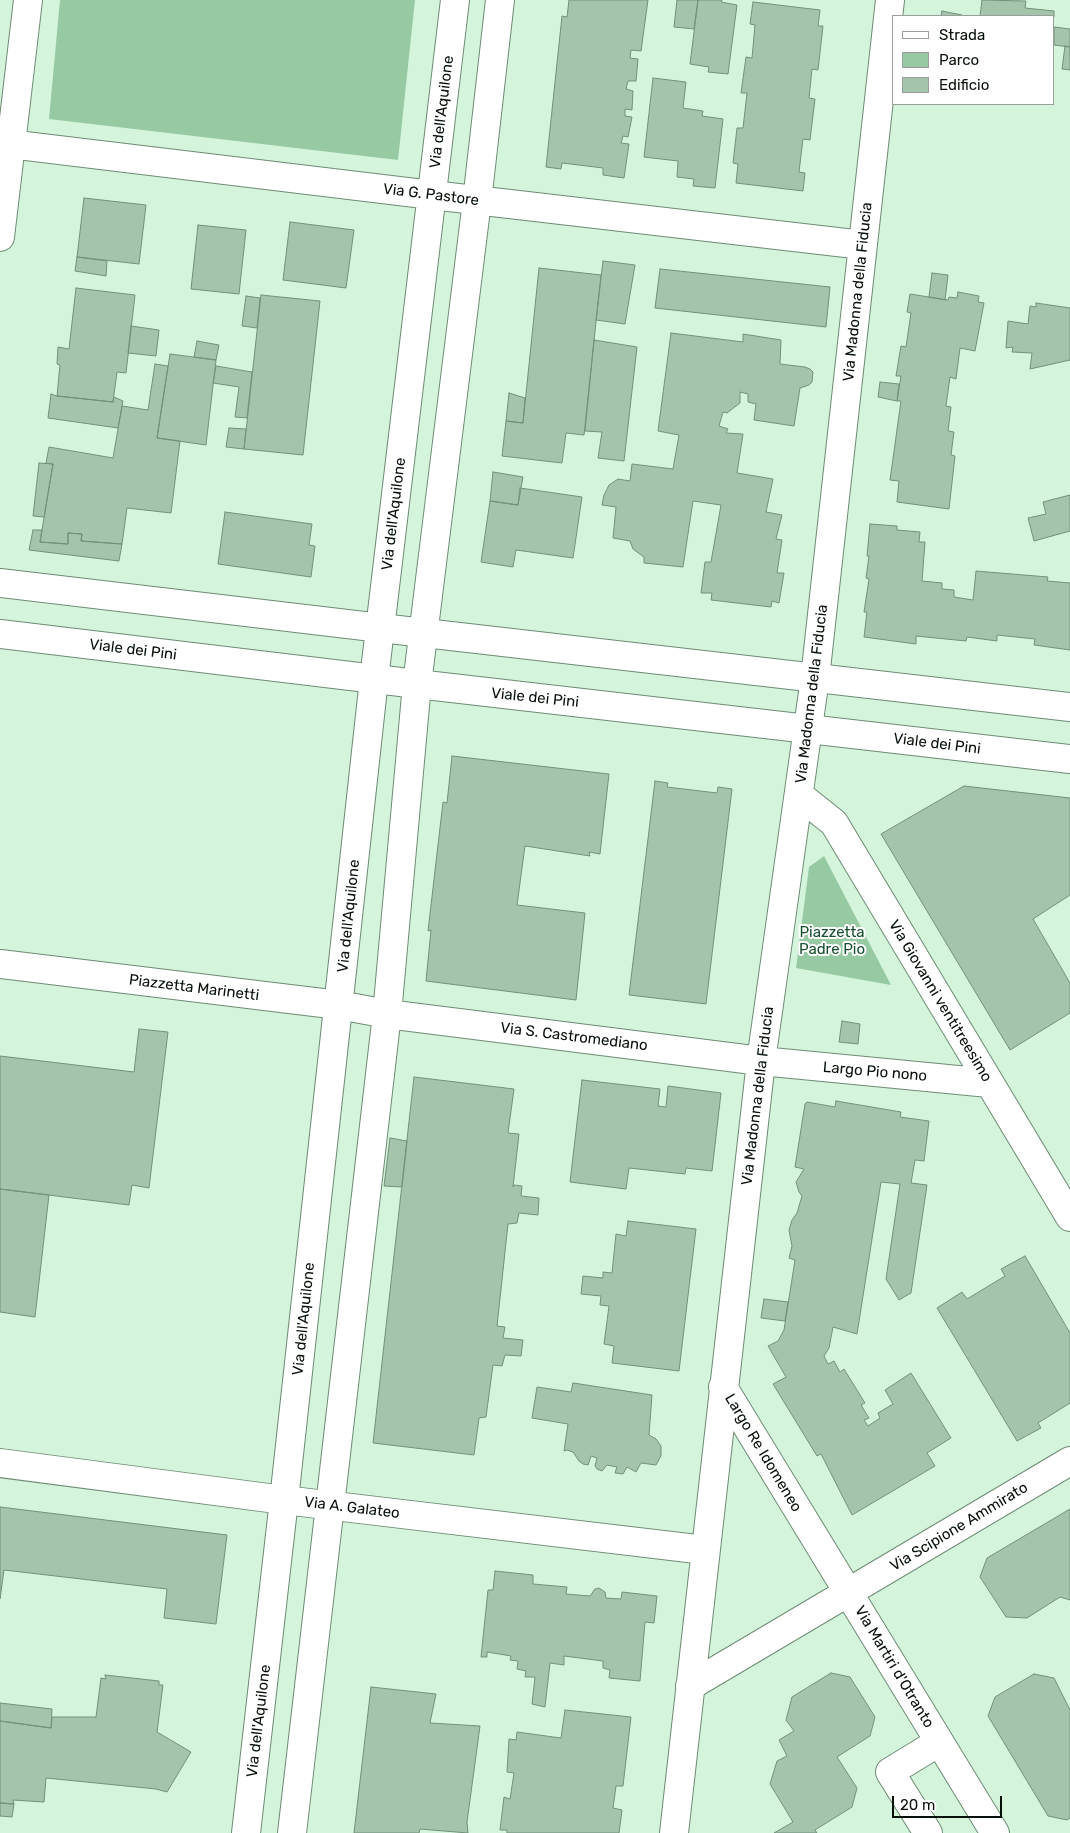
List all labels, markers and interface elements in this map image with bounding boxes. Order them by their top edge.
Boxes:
legend [892,15,1055,105]
text: Strada [939,26,985,44]
text: Parco [939,51,979,69]
street label: Via dell'Aquilone [426,55,458,169]
text: Edificio [939,76,989,94]
street label: Via G. Pastore [382,180,480,210]
street label: Via Madonna della Fiducia [840,201,876,383]
street label: Via dell'Aquilone [378,457,410,571]
street label: Via Madonna della Fiducia [792,603,832,785]
street label: Viale dei Pini [88,636,178,664]
street label: Viale dei Pini [490,684,580,712]
street label: Viale dei Pini [892,730,982,758]
street label: Via dell'Aquilone [334,859,364,973]
street label: Via Giovanni ventitreesimo [884,917,996,1085]
park label: Piazzetta Padre Pio [799,924,865,959]
street label: Piazzetta Marinetti [128,971,260,1005]
street label: Via Madonna della Fiducia [738,1005,778,1187]
street label: Via S. Castromediano [499,1019,649,1055]
street label: Largo Pio nono [822,1058,928,1086]
street label: Via dell'Aquilone [289,1262,319,1376]
street label: Largo Re Idomeneo [721,1391,805,1515]
street label: Via Scipione Ammirato [887,1479,1031,1575]
street label: Via A. Galateo [303,1493,401,1523]
street label: Via Martiri d'Otranto [850,1603,938,1731]
street label: Via dell'Aquilone [243,1664,275,1778]
scale bar [895,1786,1005,1818]
text: 20 m [900,1796,935,1814]

